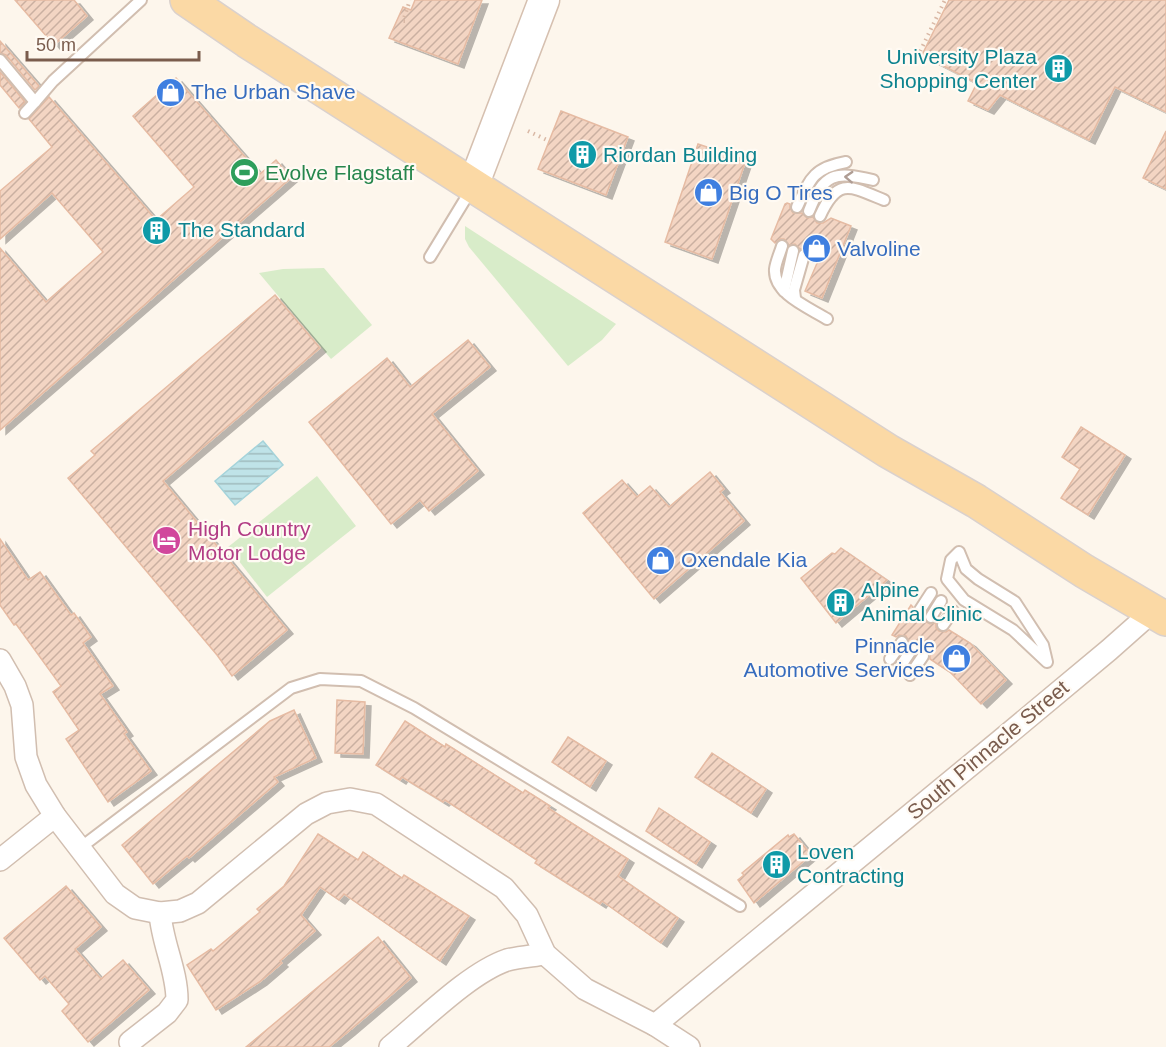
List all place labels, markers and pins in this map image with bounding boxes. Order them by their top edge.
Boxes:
place label: University Plaza Shopping Center [879,45,1037,92]
building icon: University Plaza Shopping Center [1042,53,1074,85]
shop icon: The Urban Shave [154,76,186,108]
place label: The Urban Shave [191,80,356,103]
building icon: Riordan Building [566,139,598,171]
place label: Riordan Building [603,143,757,166]
sports icon: Evolve Flagstaff [228,157,260,189]
place label: Evolve Flagstaff [265,161,414,184]
shop icon: Big O Tires [692,177,724,209]
place label: Big O Tires [729,181,833,204]
building icon: The Standard [141,214,173,246]
place label: The Standard [178,218,305,241]
shop icon: Valvoline [800,233,832,265]
place label: Valvoline [837,237,921,260]
place label: High Country Motor Lodge [188,517,311,564]
hotel icon: High Country Motor Lodge [151,525,183,557]
shop icon: Oxendale Kia [644,544,676,576]
place label: Oxendale Kia [681,548,807,571]
place label: Alpine Animal Clinic [861,578,982,625]
building icon: Alpine Animal Clinic [824,586,856,618]
place label: Pinnacle Automotive Services [744,634,935,681]
shop icon: Pinnacle Automotive Services [940,642,972,674]
place label: Loven Contracting [797,840,904,887]
building icon: Loven Contracting [760,848,792,880]

